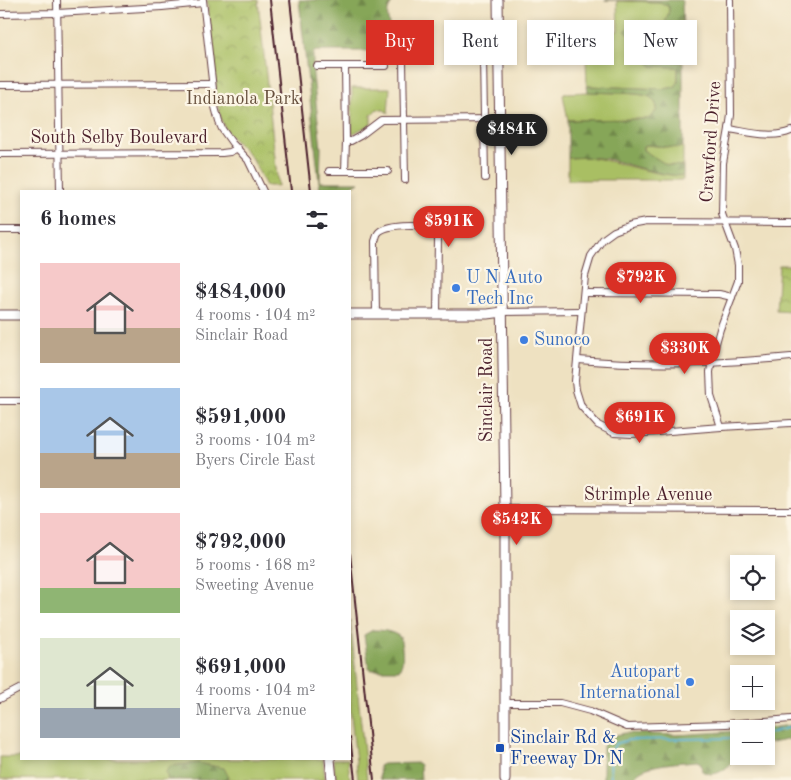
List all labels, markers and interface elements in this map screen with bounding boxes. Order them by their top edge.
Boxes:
chip: Buy [366,20,434,65]
chip: Rent [444,20,517,65]
chip: Filters [527,20,614,65]
chip: New [624,20,697,65]
street label: Crawford Drive [698,81,724,203]
park label: Indianola Park [186,90,300,108]
pin: $484K [477,114,547,156]
text: $484K [487,122,537,138]
street label: South Selby Boulevard [30,129,208,147]
icon: filters [303,206,331,234]
pin: $591K [414,206,484,248]
text: 6 homes [40,209,116,230]
text: $591K [424,214,474,230]
pin: $792K [606,262,676,304]
place label: U N Auto Tech Inc [466,269,543,308]
text: $792K [616,270,666,286]
text: $484,000 [195,282,286,303]
marker: U N Auto Tech Inc [450,282,462,294]
icon: home [80,283,140,343]
text: 4 rooms · 104 m² [195,308,315,324]
text: Sinclair Road [195,328,288,344]
place label: Sunoco [534,331,590,349]
pin: $330K [650,332,720,375]
marker: Sunoco [518,334,530,346]
street label: Sinclair Road [478,338,496,442]
text: $330K [660,341,710,357]
pin: $691K [605,402,675,444]
text: $591,000 [195,407,286,428]
icon: home [80,408,140,468]
text: $691K [615,410,665,426]
text: 3 rooms · 104 m² [195,433,315,449]
text: Byers Circle East [195,453,315,469]
street label: Strimple Avenue [584,486,712,504]
pin: $542K [482,504,552,546]
text: $542K [492,512,542,528]
text: $792,000 [195,532,286,553]
icon: home [80,533,140,593]
map controls [730,555,775,765]
button: locate [730,555,775,600]
text: 5 rooms · 168 m² [195,558,315,574]
text: Sweeting Avenue [195,578,314,594]
button: layers [730,610,775,655]
text: $691,000 [195,657,286,678]
icon: home [80,658,140,718]
place label: Autopart International [579,663,680,702]
button: + [730,665,775,710]
marker: Autopart International [684,676,696,688]
text: 4 rooms · 104 m² [195,683,315,699]
text: Minerva Avenue [195,703,306,719]
button: − [730,720,775,765]
place label: Sinclair Rd & Freeway Dr N [510,729,623,768]
marker: Sinclair Rd & Freeway Dr N [494,742,506,754]

